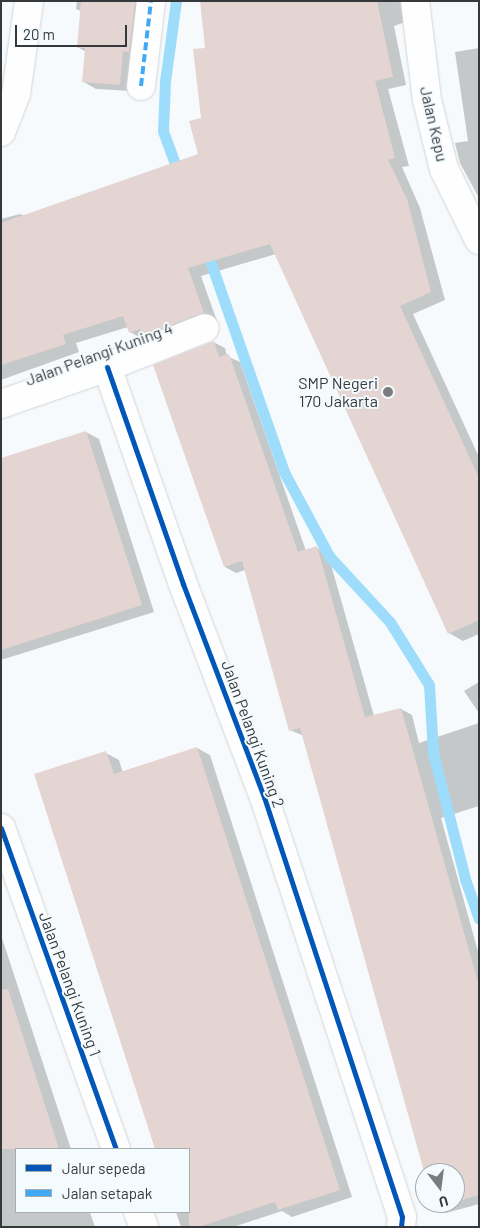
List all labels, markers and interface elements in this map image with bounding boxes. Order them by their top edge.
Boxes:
scale bar [18,15,130,47]
text: 20 m [23,25,55,43]
street label: Jalan Kepu [416,85,452,163]
street label: Jalan Pelangi Kuning 4 [23,318,175,390]
place label: SMP Negeri 170 Jakarta [298,373,378,411]
marker: SMP Negeri 170 Jakarta [382,386,394,398]
street label: Jalan Pelangi Kuning 2 [217,658,289,810]
street label: Jalan Pelangi Kuning 1 [35,909,105,1059]
legend [15,1148,190,1213]
text: Jalur sepeda [62,1159,146,1177]
north arrow [415,1163,465,1213]
text: Jalan setapak [62,1184,152,1202]
text: U [437,1193,450,1211]

